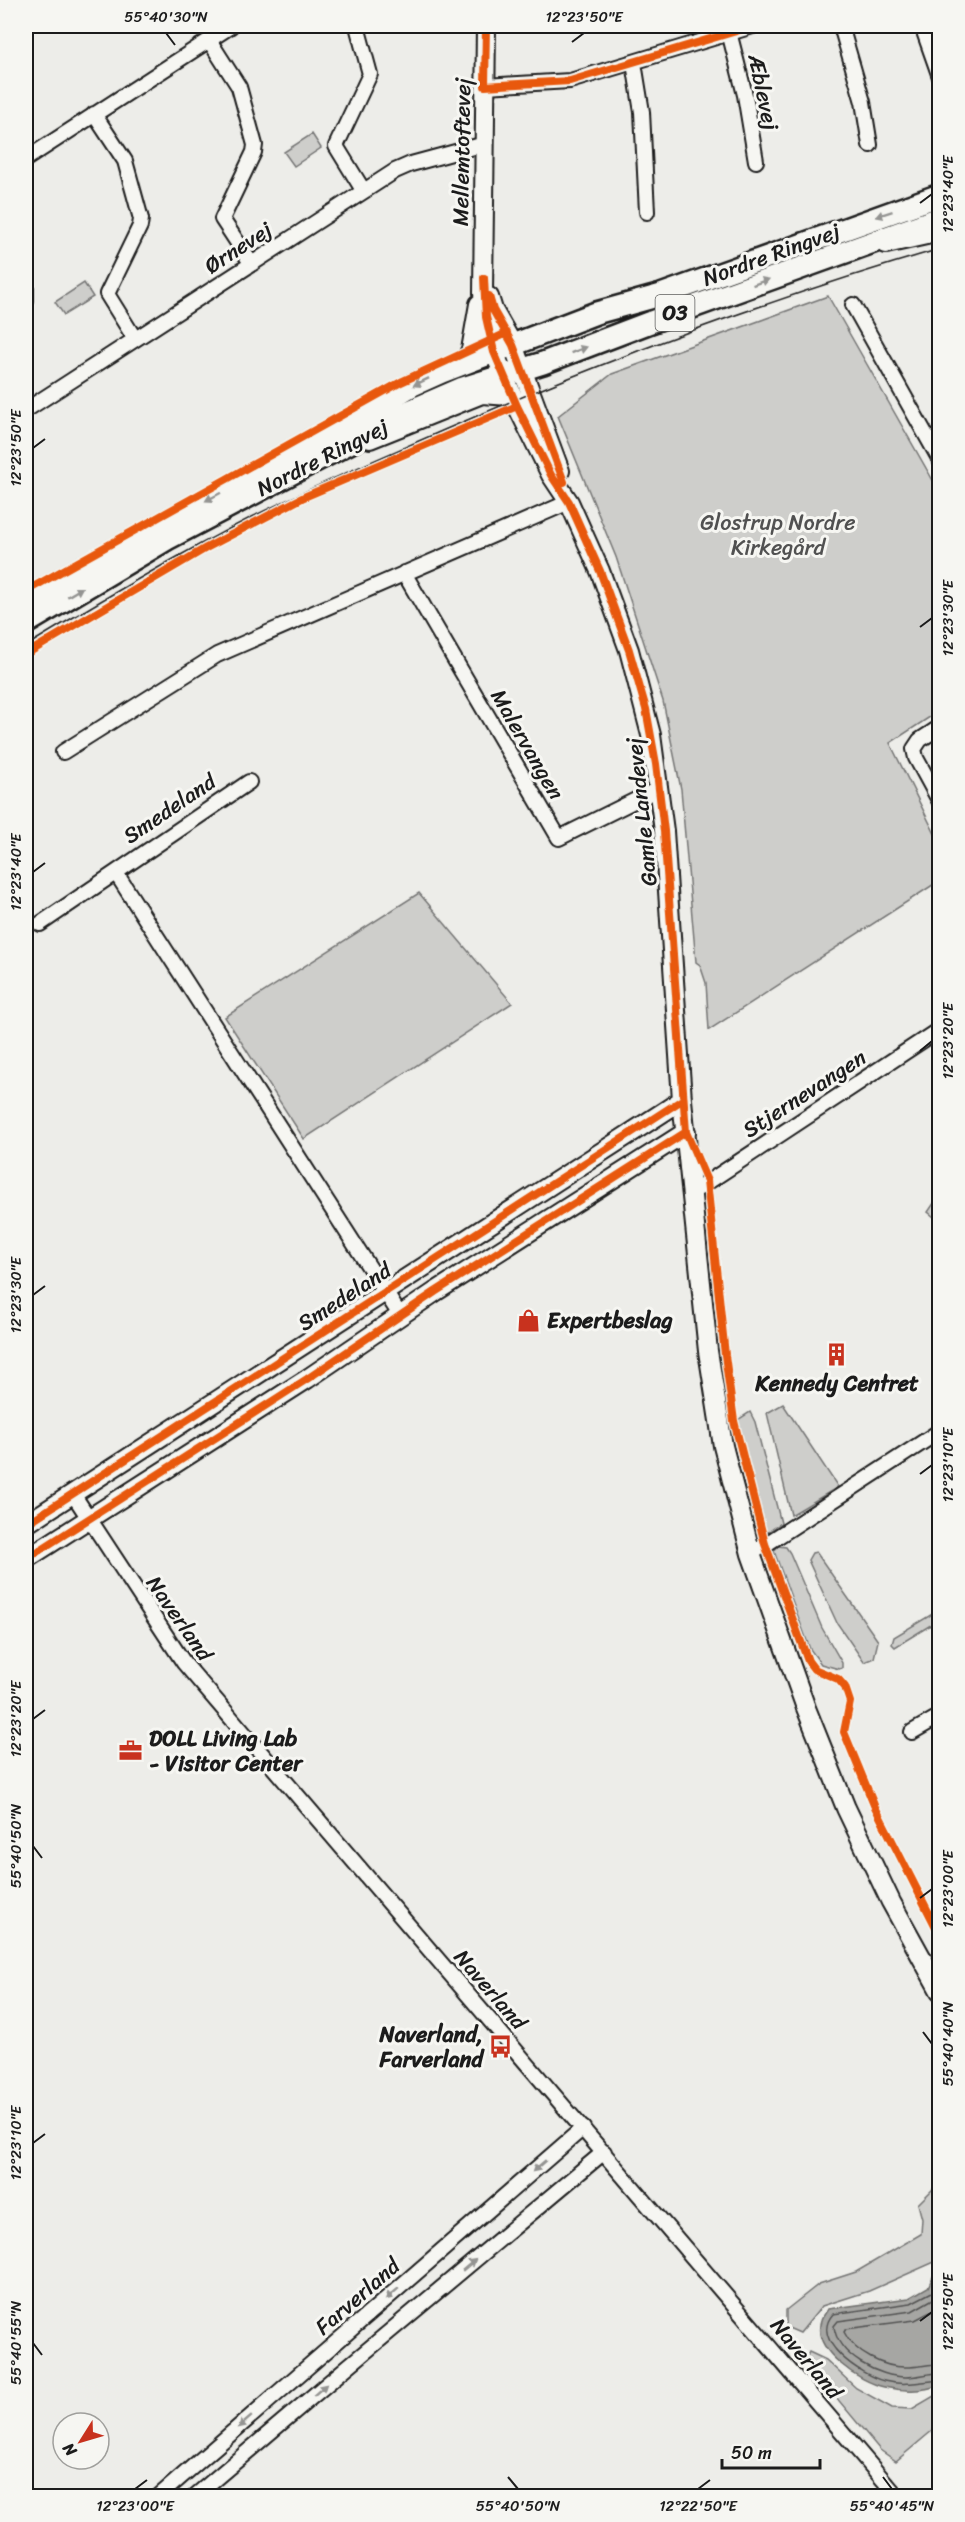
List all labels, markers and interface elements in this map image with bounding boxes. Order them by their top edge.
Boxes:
text: 55°40'30"N [124,4,208,30]
text: 12°23'50"E [545,4,624,30]
street label: Æblevej [736,49,791,135]
street label: Mellemtoftevej [441,76,482,227]
text: 12°23'40"E [935,154,961,233]
street label: Ørnevej [196,210,281,284]
one-way arrow [875,210,893,219]
street label: Nordre Ringvej [697,211,846,297]
one-way arrow [752,276,770,286]
road number: O3 [656,295,694,331]
one-way arrow [570,344,588,354]
one-way arrow [412,377,429,386]
street label: Nordre Ringvej [249,407,396,508]
text: 12°23'50"E [3,408,29,487]
one-way arrow [205,492,222,501]
park label: Glostrup Nordre Kirkegård [700,503,856,567]
text: 12°23'30"E [935,578,961,656]
one-way arrow [67,587,83,598]
street label: Malervangen [480,681,575,807]
street label: Gamle Landevej [614,734,669,888]
street label: Smedeland [115,762,225,854]
text: 12°23'40"E [3,832,29,911]
text: 12°23'20"E [935,1001,961,1079]
street label: Stjernevangen [734,1038,874,1148]
street label: Smedeland [289,1251,400,1342]
text: 12°23'30"E [3,1255,29,1333]
place label: Expertbeslag [547,1301,673,1340]
shop icon: Expertbeslag [516,1307,542,1333]
building icon: Kennedy Centret [824,1341,850,1367]
place label: Kennedy Centret [754,1364,919,1403]
text: 12°23'10"E [935,1426,961,1502]
street label: Naverland [136,1567,224,1671]
text: 12°23'20"E [3,1679,29,1757]
place label: DOLL Living Lab - Visitor Center [149,1719,304,1783]
office icon: DOLL Living Lab - Visitor Center [118,1738,144,1764]
text: 55°40'50"N [3,1803,29,1888]
text: 12°23'00"E [935,1849,961,1928]
street label: Naverland [444,1940,538,2040]
text: 55°40'40"N [935,2001,961,2086]
place label: Naverland, Farverland [378,2015,485,2079]
bus stop icon: Naverland, Farverland [488,2034,514,2060]
text: 12°23'10"E [3,2104,29,2180]
one-way arrow [532,2159,547,2172]
street label: Farverland [306,2247,410,2345]
one-way arrow [461,2259,476,2272]
text: 12°22'50"E [935,2272,961,2351]
one-way arrow [385,2287,400,2300]
text: 55°40'55"N [3,2300,29,2385]
street label: Naverland [760,2308,854,2409]
one-way arrow [312,2383,327,2397]
north arrow [51,2411,111,2471]
one-way arrow [238,2415,253,2428]
scale bar [722,2432,820,2470]
text: N [54,2436,85,2464]
text: 50 m [731,2437,772,2469]
text: 12°23'00"E [96,2493,175,2519]
text: 55°40'50"N [476,2493,561,2519]
text: 12°22'50"E [659,2493,738,2519]
text: 55°40'45"N [850,2493,935,2519]

